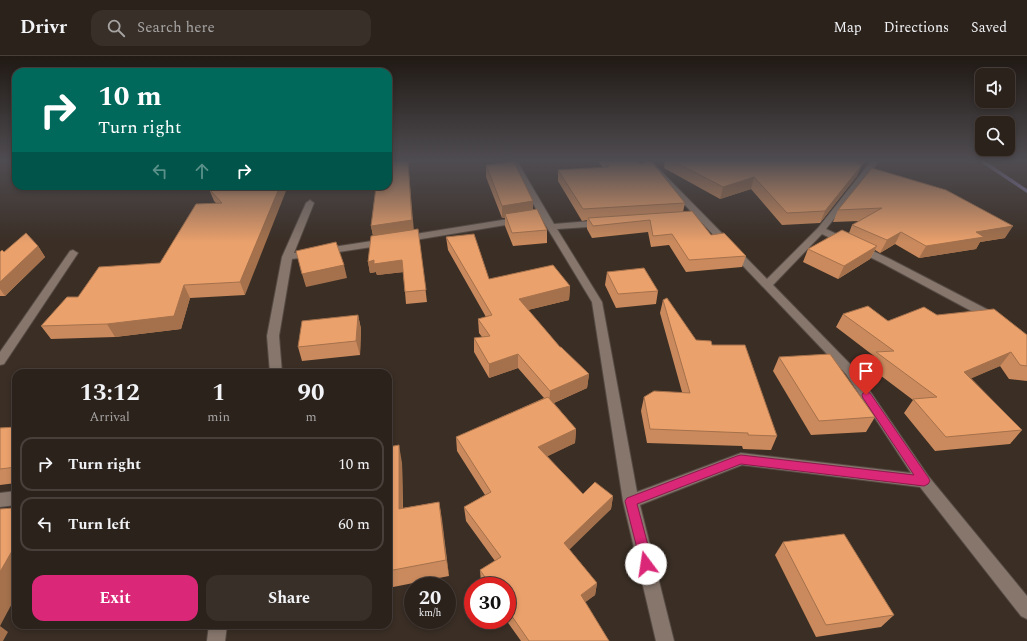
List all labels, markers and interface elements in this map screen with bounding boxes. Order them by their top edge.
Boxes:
search box [91,10,371,46]
text: Drivr [20,13,67,42]
text: Search here [137,16,215,39]
icon: search [105,17,127,39]
text: Map [834,17,862,38]
text: Directions [884,17,949,38]
text: Saved [971,17,1007,38]
map controls [975,68,1015,156]
button: sound [975,68,1015,108]
text: 10 m [98,75,162,118]
icon: right [32,84,84,136]
text: Turn right [98,114,181,141]
button: search [975,116,1015,156]
icon: left [149,160,171,182]
icon: ahead [191,160,213,182]
icon: right [233,160,255,182]
pin [849,354,883,395]
icon: arrive [855,360,877,382]
text: 13:12 [80,375,140,411]
text: 1 [212,375,225,411]
text: 90 [298,375,325,411]
text: Arrival [89,407,130,427]
text: min [207,407,230,427]
text: m [305,407,317,427]
icon: right [34,453,56,475]
text: Turn right [68,453,141,476]
text: 10 m [338,453,370,476]
icon: left [34,513,56,535]
text: Turn left [68,513,130,536]
text: 60 m [338,513,370,536]
position arrow [625,543,667,585]
button: Exit [32,575,198,621]
button: Share [206,575,372,621]
speed limit sign: 30 [464,577,516,629]
text: 20 [419,583,441,613]
text: km/h [419,605,441,621]

